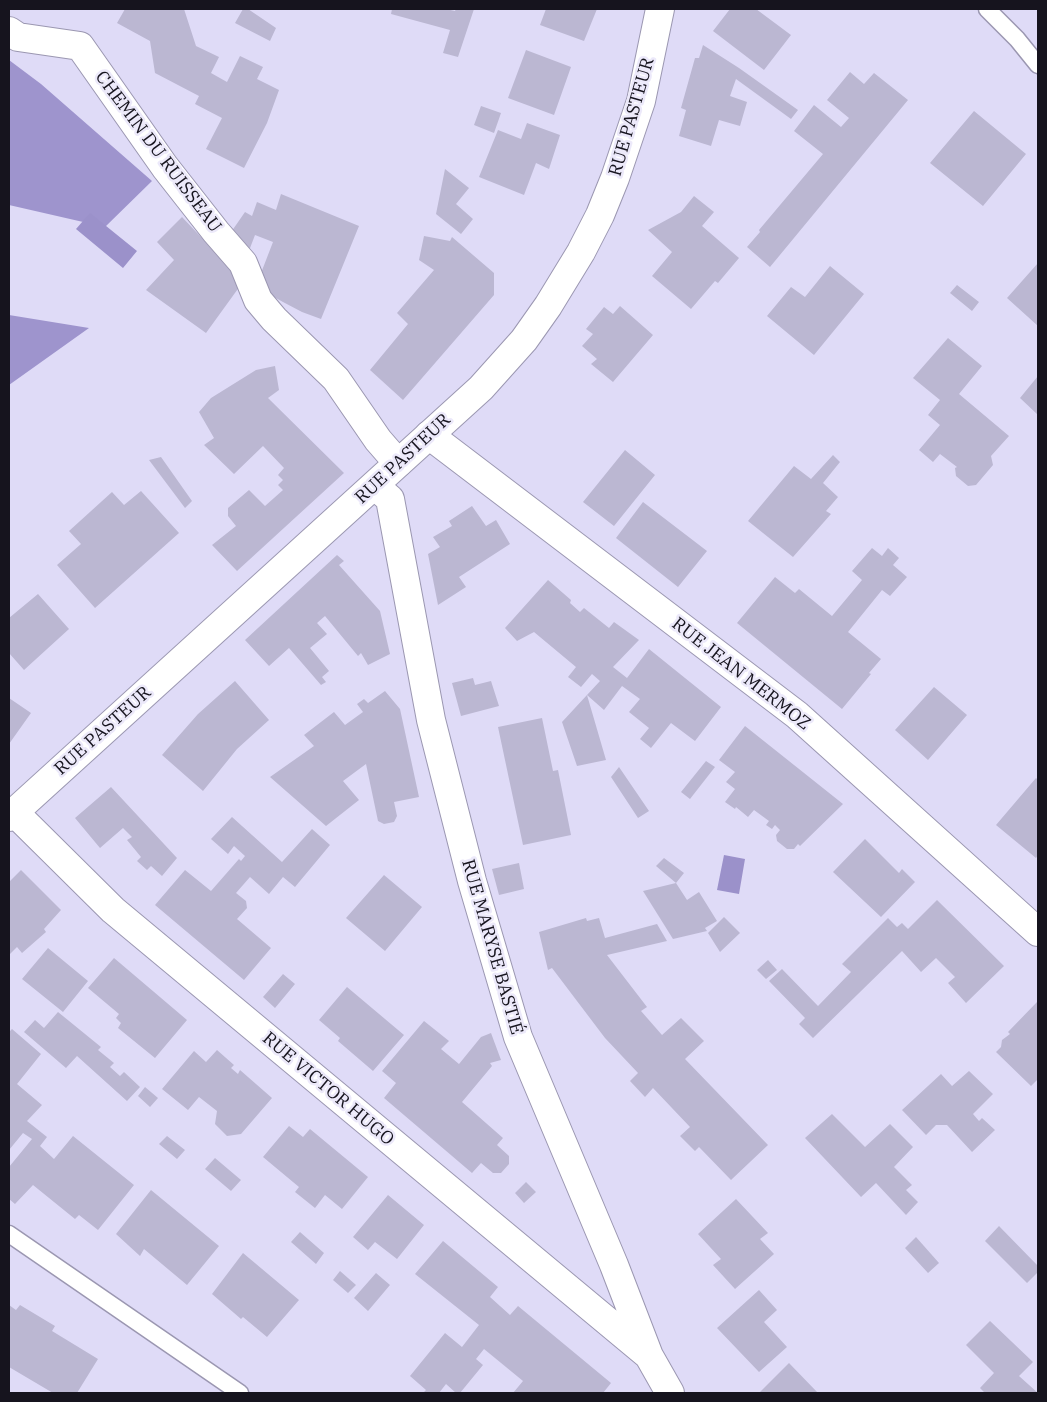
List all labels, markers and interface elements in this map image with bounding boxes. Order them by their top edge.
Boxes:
street label: RUE PASTEUR [605,55,659,179]
street label: CHEMIN DU RUISSEAU [90,67,226,237]
street label: RUE PASTEUR [351,409,455,509]
street label: RUE JEAN MERMOZ [667,613,815,735]
street label: RUE PASTEUR [50,682,156,780]
street label: RUE MARYSE BASTIÉ [457,857,527,1037]
street label: RUE VICTOR HUGO [258,1028,398,1150]

